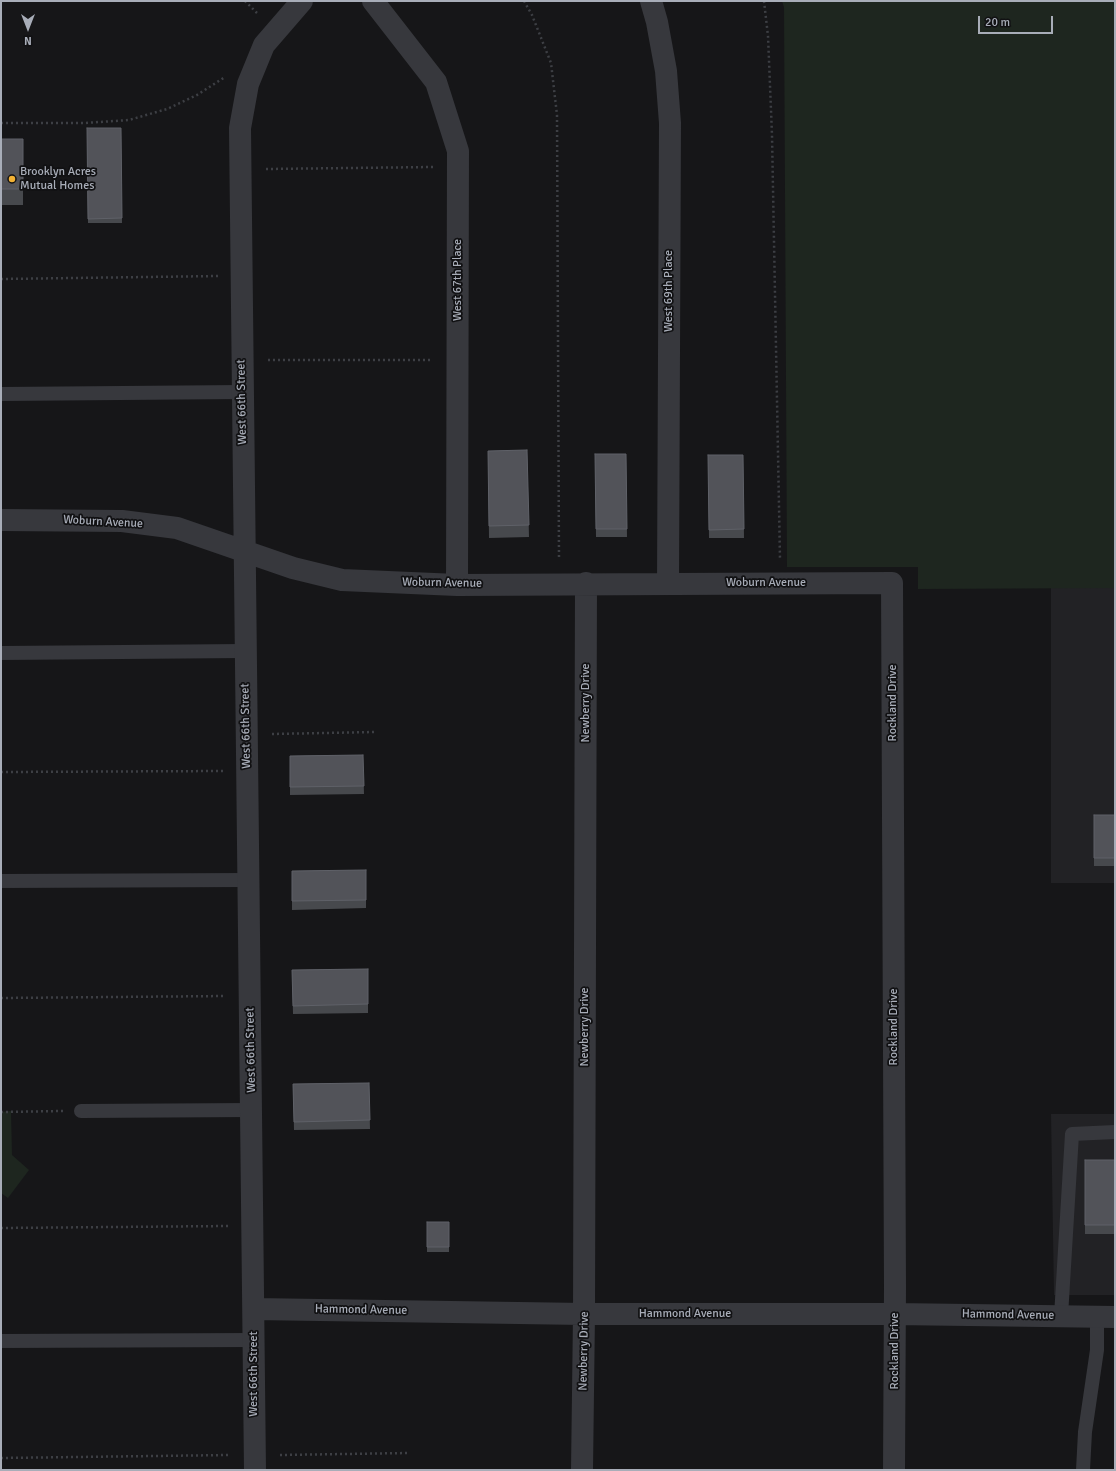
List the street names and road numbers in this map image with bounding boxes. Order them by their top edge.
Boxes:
street label: West 67th Place [451,239,465,321]
street label: West 69th Place [662,250,676,332]
street label: West 66th Street [234,359,250,445]
street label: Woburn Avenue [63,513,143,531]
street label: Woburn Avenue [402,575,482,591]
street label: Woburn Avenue [726,576,806,590]
street label: Newberry Drive [579,663,593,743]
street label: Rockland Drive [886,665,900,741]
street label: West 66th Street [238,683,254,769]
street label: Newberry Drive [578,987,592,1067]
street label: Rockland Drive [887,989,901,1065]
street label: West 66th Street [243,1007,259,1093]
street label: Hammond Avenue [315,1302,407,1318]
street label: Hammond Avenue [639,1307,731,1321]
street label: Hammond Avenue [962,1307,1054,1323]
street label: Newberry Drive [576,1311,592,1391]
street label: Rockland Drive [888,1313,902,1389]
street label: West 66th Street [247,1331,261,1417]

